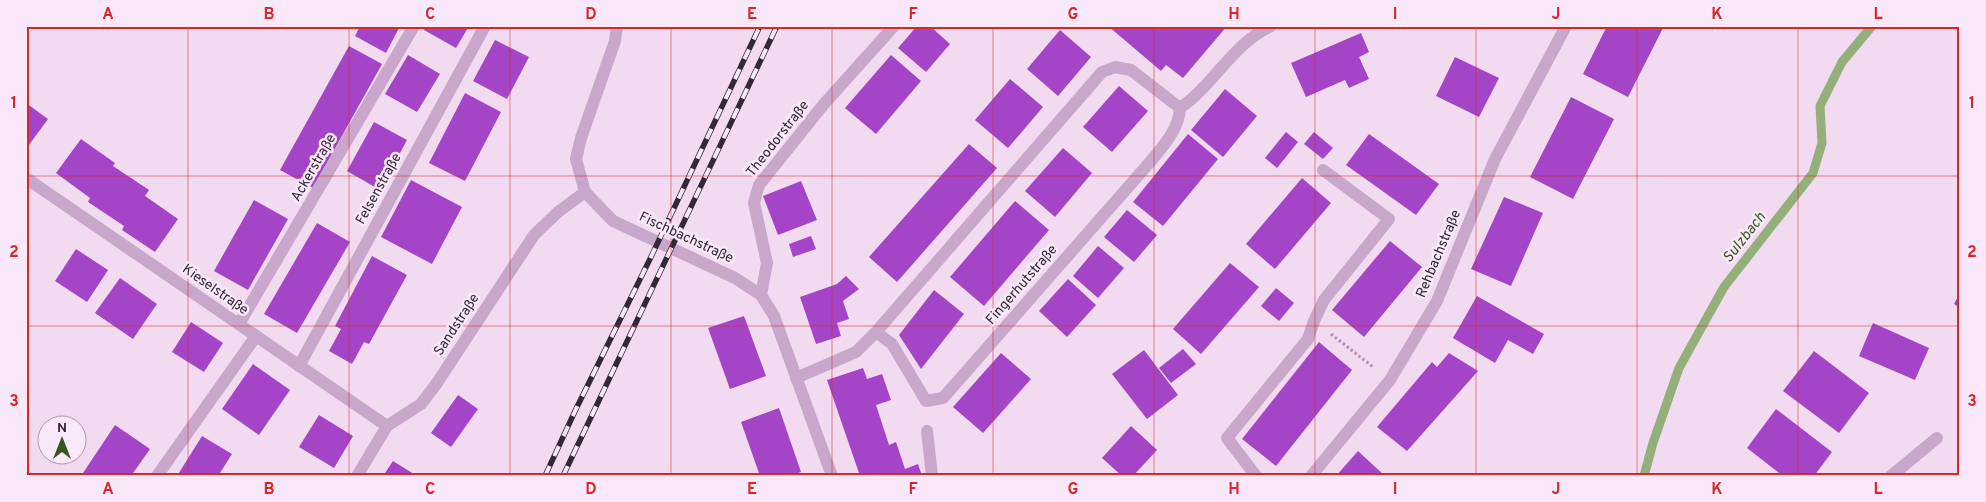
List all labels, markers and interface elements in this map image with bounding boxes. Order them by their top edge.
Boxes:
text: A [102,5,114,25]
text: B [263,5,275,25]
text: C [425,5,435,25]
text: D [585,5,597,25]
text: E [747,5,757,25]
text: F [908,5,918,25]
text: G [1068,5,1078,25]
text: H [1228,5,1240,25]
text: I [1393,5,1397,25]
text: J [1552,5,1560,25]
text: K [1711,5,1723,25]
text: L [1873,5,1883,25]
text: 1 [11,94,17,114]
text: 1 [1969,94,1975,114]
street label: Theodorstraße [743,98,813,180]
street label: Ackerstraße [288,131,340,205]
street label: Felsenstraße [352,150,406,228]
street label: Rehbachstraße [1413,207,1465,301]
street label: Fischbachstraße [636,209,736,267]
water label: Sulzbach [1719,209,1771,267]
street label: Fingerhutstraße [983,242,1061,328]
text: 2 [9,243,19,263]
text: 2 [1967,243,1977,263]
street label: Kieselstraße [179,261,251,319]
street label: Sandstraße [431,291,483,359]
text: 3 [9,392,19,412]
text: 3 [1967,392,1977,412]
north arrow [38,414,88,464]
text: N [57,420,67,437]
text: A [102,480,114,500]
text: B [263,480,275,500]
text: C [425,480,435,500]
text: D [585,480,597,500]
text: E [747,480,757,500]
text: F [908,480,918,500]
text: G [1068,480,1078,500]
text: H [1228,480,1240,500]
text: I [1393,480,1397,500]
text: J [1552,480,1560,500]
text: K [1711,480,1723,500]
text: L [1873,480,1883,500]

